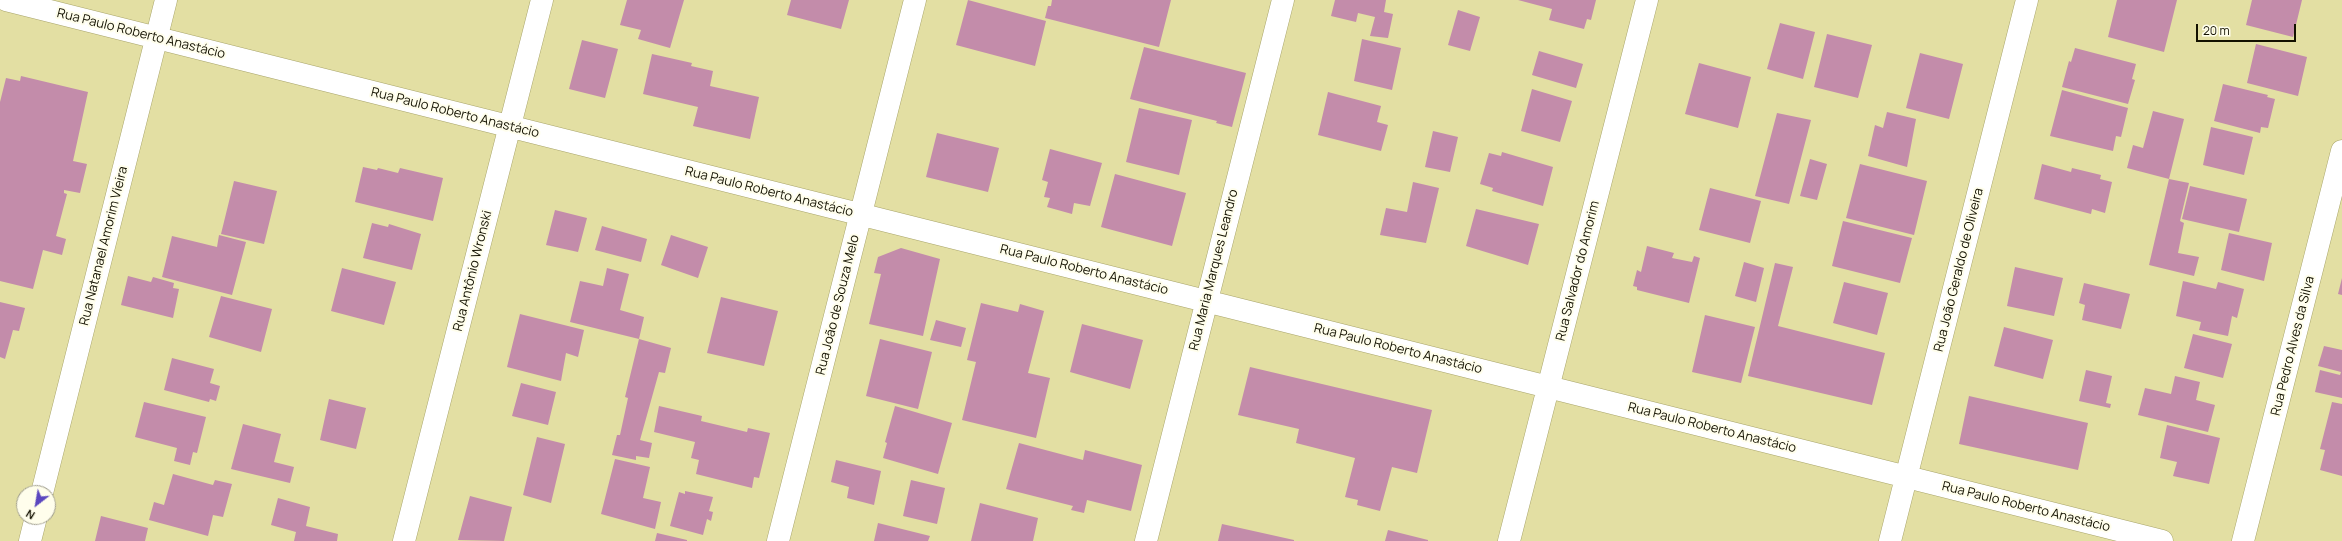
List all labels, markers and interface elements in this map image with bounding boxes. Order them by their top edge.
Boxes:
street label: Rua Paulo Roberto Anastácio [55,6,227,62]
scale bar [2198,16,2298,42]
text: 20 m [2203,22,2230,39]
street label: Rua Paulo Roberto Anastácio [369,85,541,141]
street label: Rua Paulo Roberto Anastácio [683,164,855,220]
street label: Rua Natanael Amorim Vieira [77,165,131,327]
street label: Rua João Geraldo de Oliveira [1931,186,1987,354]
street label: Rua Maria Marques Leandro [1186,188,1242,352]
street label: Rua Salvador do Amorim [1553,199,1603,343]
street label: Rua Antônio Wronski [450,209,496,333]
street label: Rua João de Souza Melo [813,233,863,377]
street label: Rua Paulo Roberto Anastácio [998,242,1170,298]
street label: Rua Pedro Alves da Silva [2268,275,2318,417]
street label: Rua Paulo Roberto Anastácio [1312,321,1484,377]
street label: Rua Paulo Roberto Anastácio [1626,400,1798,456]
street label: Rua Paulo Roberto Anastácio [1940,479,2112,535]
north arrow [16,485,56,525]
text: N [23,506,37,523]

